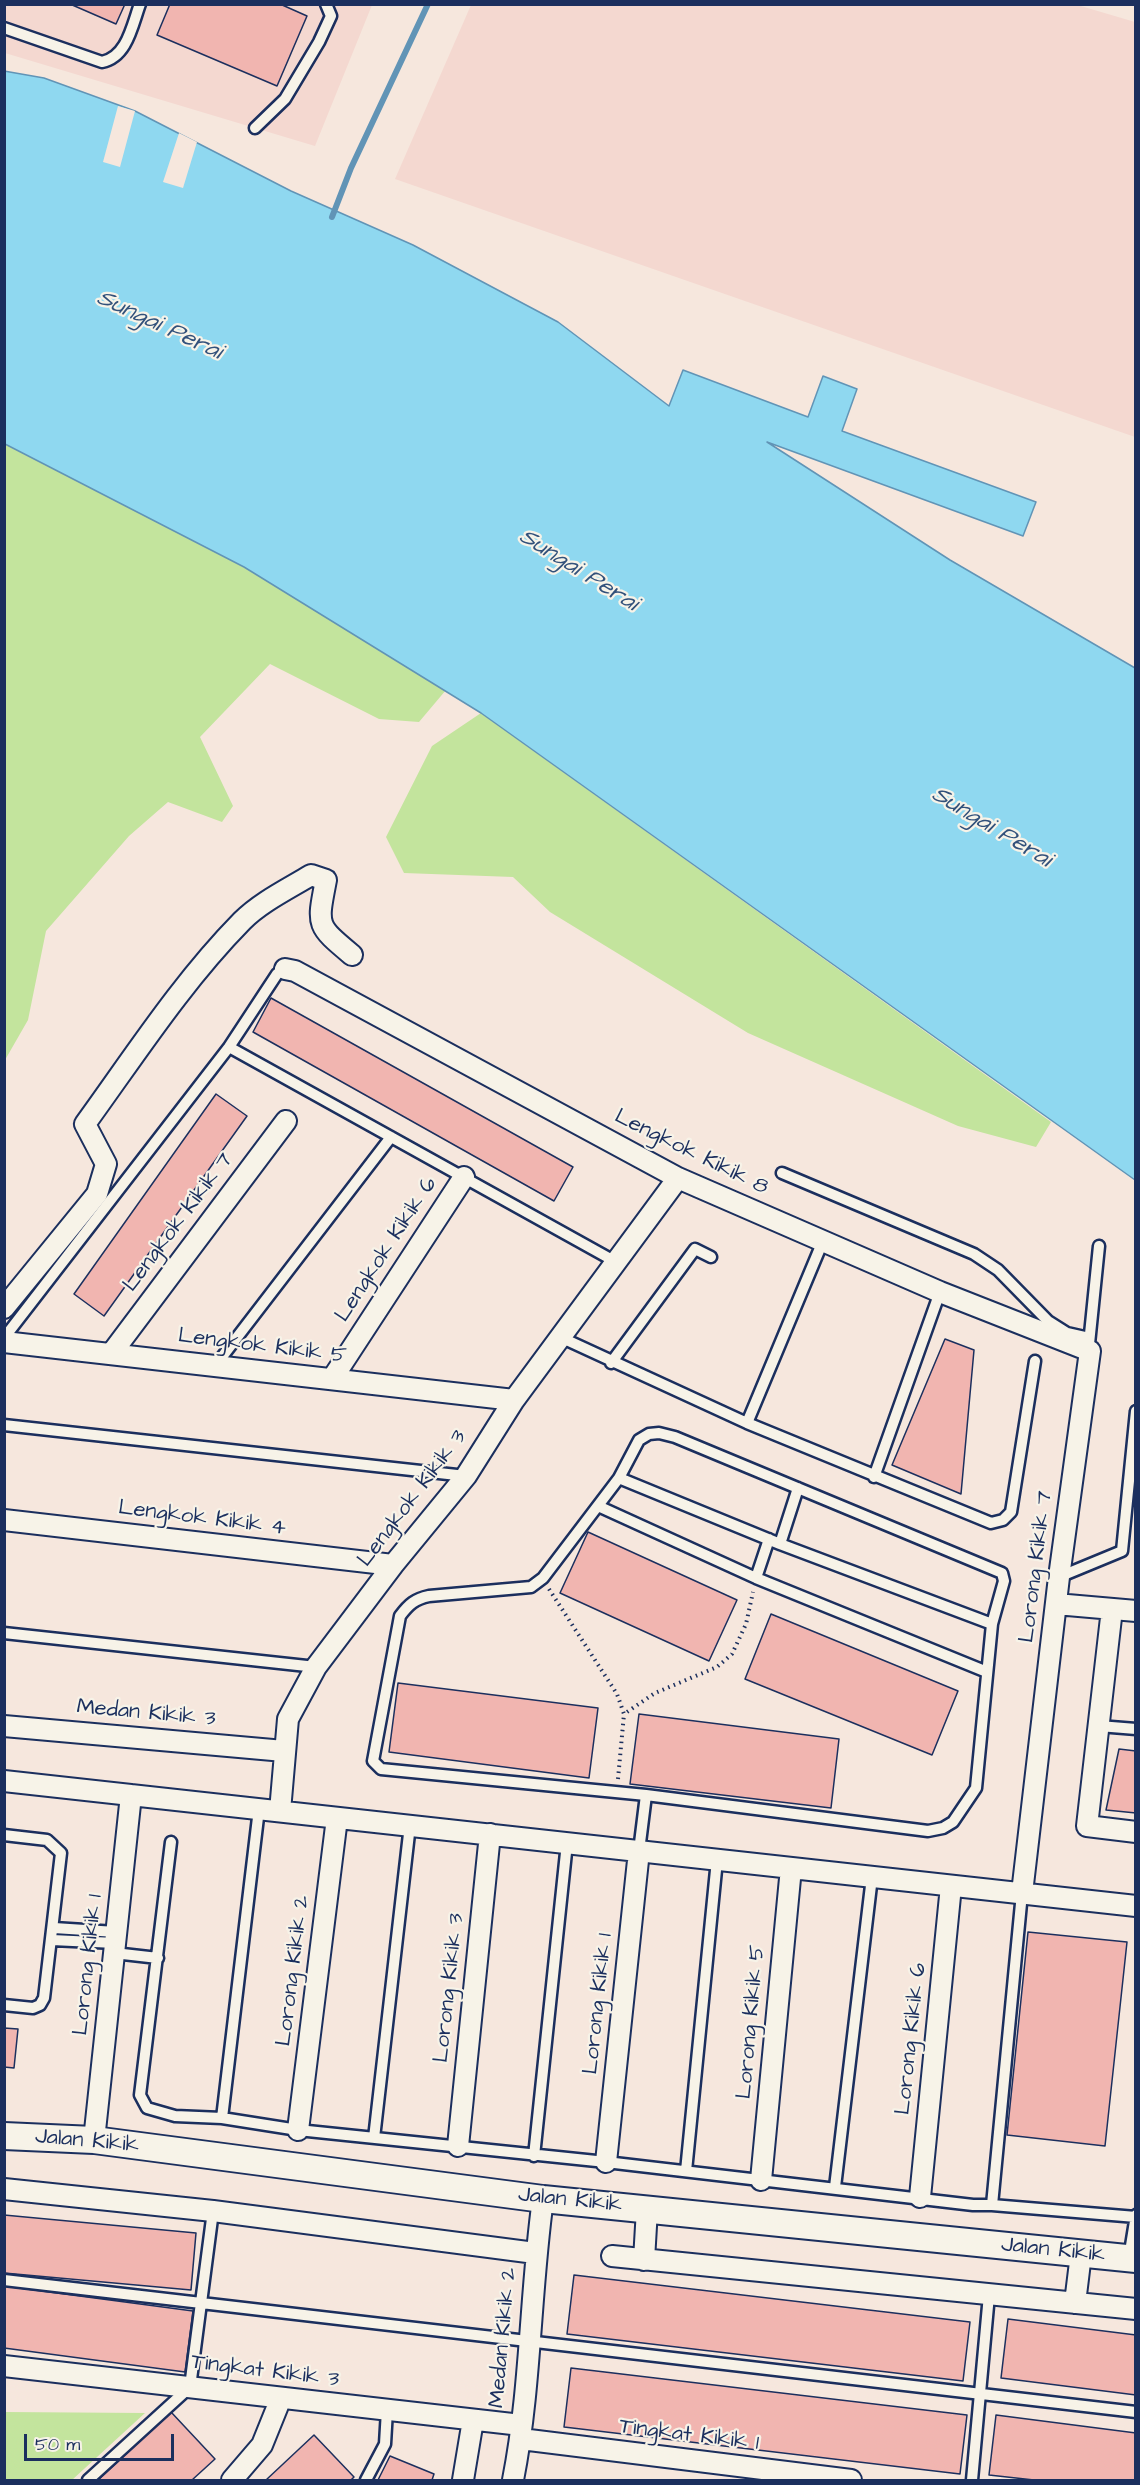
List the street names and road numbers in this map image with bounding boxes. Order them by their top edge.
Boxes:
street label: Lengkok Kikik 8 [610,1104,772,1202]
street label: Lengkok Kikik 7 [118,1148,240,1298]
street label: Lengkok Kikik 6 [330,1173,444,1327]
street label: Lengkok Kikik 5 [176,1324,348,1370]
street label: Lengkok Kikik 3 [353,1425,473,1573]
street label: Lorong Kikik 7 [1015,1490,1059,1644]
street label: Lengkok Kikik 4 [117,1496,287,1542]
street label: Medan Kikik 3 [75,1695,217,1733]
street label: Lorong Kikik 1 [68,1893,110,2037]
street label: Lorong Kikik 2 [272,1894,316,2048]
street label: Lorong Kikik 3 [429,1912,471,2064]
street label: Lorong Kikik 1 [578,1932,620,2076]
street label: Lorong Kikik 5 [732,1944,772,2100]
street label: Lorong Kikik 6 [891,1962,933,2116]
street label: Jalan Kikik [34,2124,140,2160]
street label: Jalan Kikik [517,2182,623,2220]
street label: Jalan Kikik [1000,2232,1106,2270]
street label: Medan Kikik 2 [485,2267,523,2409]
street label: Tingkat Kikik 3 [190,2350,340,2394]
street label: Tingkat Kikik 1 [618,2414,760,2458]

